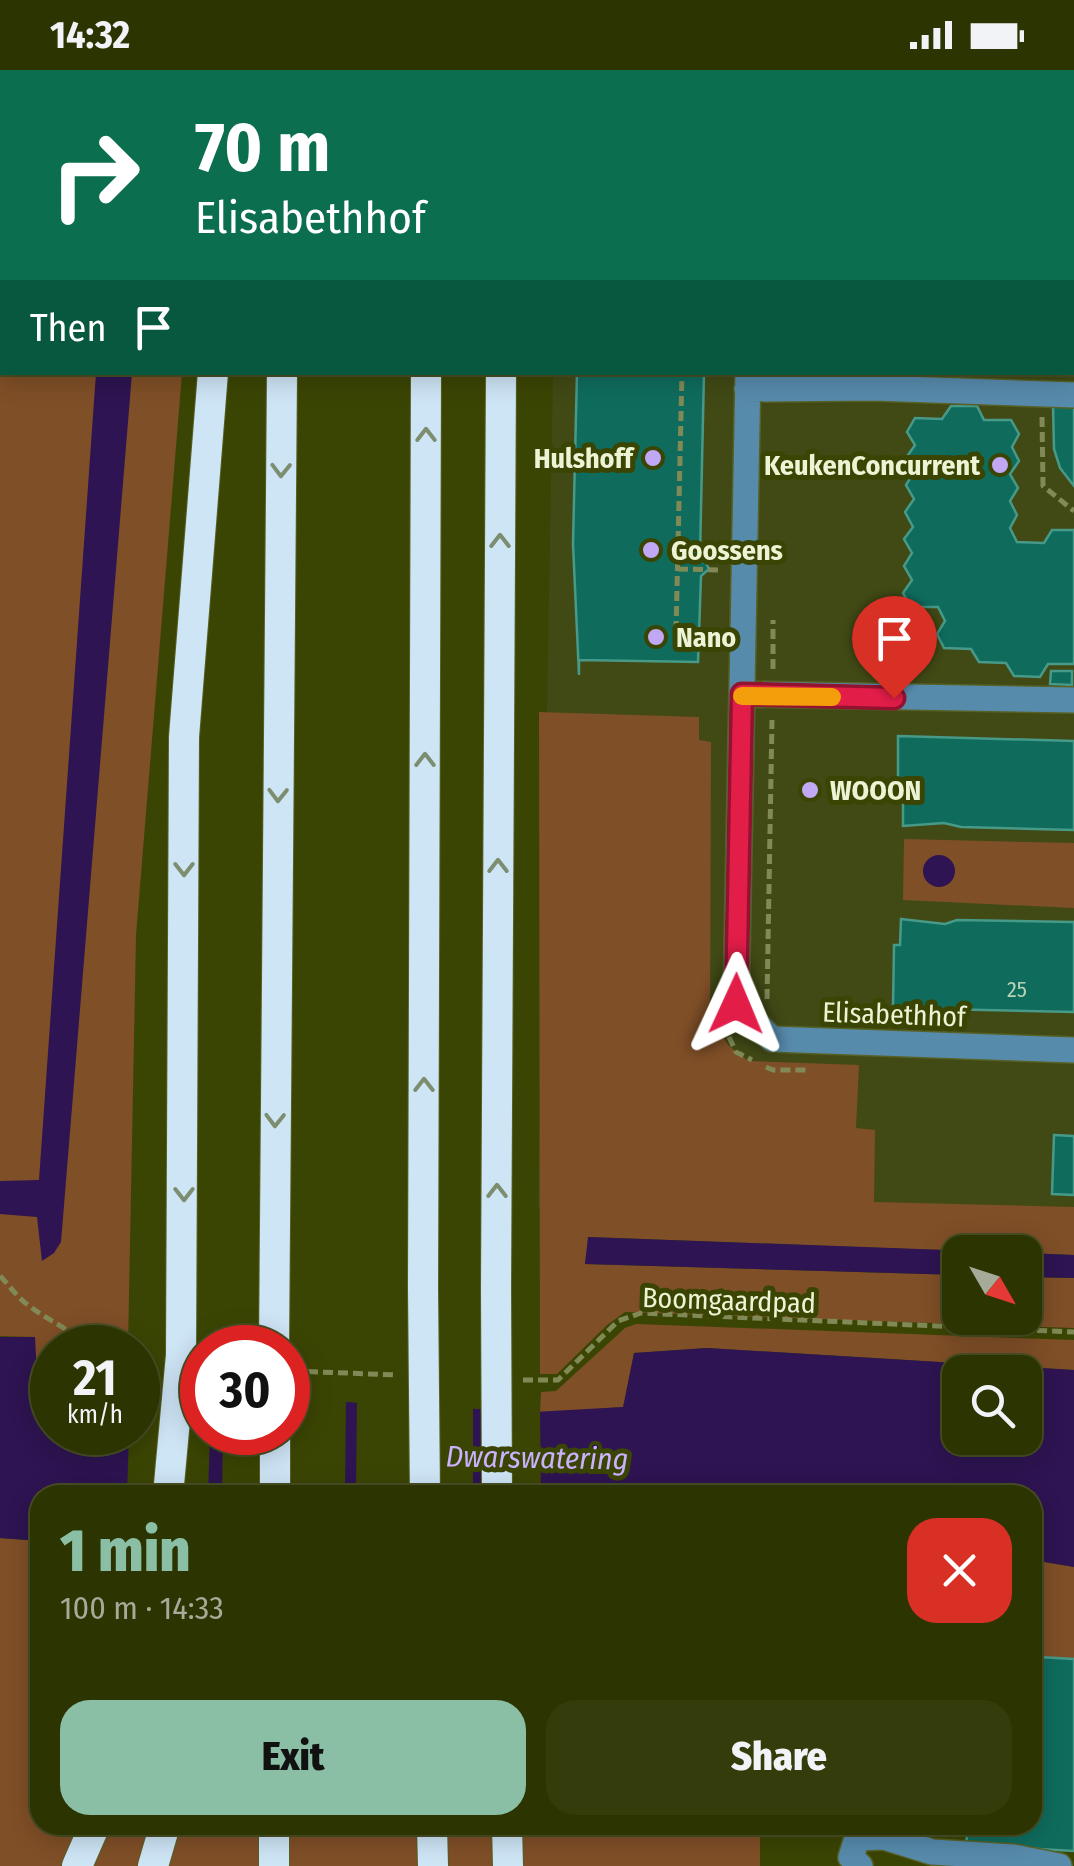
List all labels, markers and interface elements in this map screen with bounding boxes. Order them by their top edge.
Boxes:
text: 14:32 [50,12,130,58]
text: 70 m [195,106,330,190]
icon: right [30,110,160,240]
text: Elisabethhof [195,191,426,245]
icon: arrive [126,300,181,355]
text: Then [30,305,106,351]
one-way arrow [415,427,437,442]
place label: Hulshoff [534,442,636,475]
marker: Hulshoff [642,447,664,469]
place label: KeukenConcurrent [764,449,981,482]
marker: KeukenConcurrent [989,454,1011,476]
one-way arrow [270,462,292,478]
one-way arrow [489,533,511,548]
place label: Goossens [671,534,783,567]
marker: Goossens [640,539,662,561]
pin [852,596,937,699]
icon: arrive [867,611,922,666]
place label: Nano [676,621,736,654]
marker: Nano [645,626,667,648]
one-way arrow [414,752,436,768]
place label: WOOON [830,774,921,807]
marker: WOOON [799,779,821,801]
one-way arrow [267,788,289,803]
one-way arrow [487,858,509,874]
one-way arrow [173,862,195,878]
position arrow [684,952,788,1056]
house number: 25 [1007,976,1027,1003]
street label: Elisabethhof [822,996,969,1034]
one-way arrow [413,1077,434,1093]
one-way arrow [264,1112,286,1128]
one-way arrow [486,1183,507,1199]
one-way arrow [173,1188,195,1203]
north arrow [942,1235,1042,1335]
map controls [942,1235,1042,1455]
street label: Boomgaardpad [642,1281,816,1320]
speed limit sign: 30 [180,1325,310,1455]
text: 21 [73,1348,117,1408]
button: search [942,1355,1042,1455]
text: km/h [67,1400,123,1430]
water label: Dwarswatering [445,1438,629,1478]
text: 1 min [60,1515,191,1587]
button: close [907,1518,1012,1623]
text: 100 m · 14:33 [60,1589,224,1627]
button: Exit [60,1700,526,1815]
button: Share [546,1700,1012,1815]

